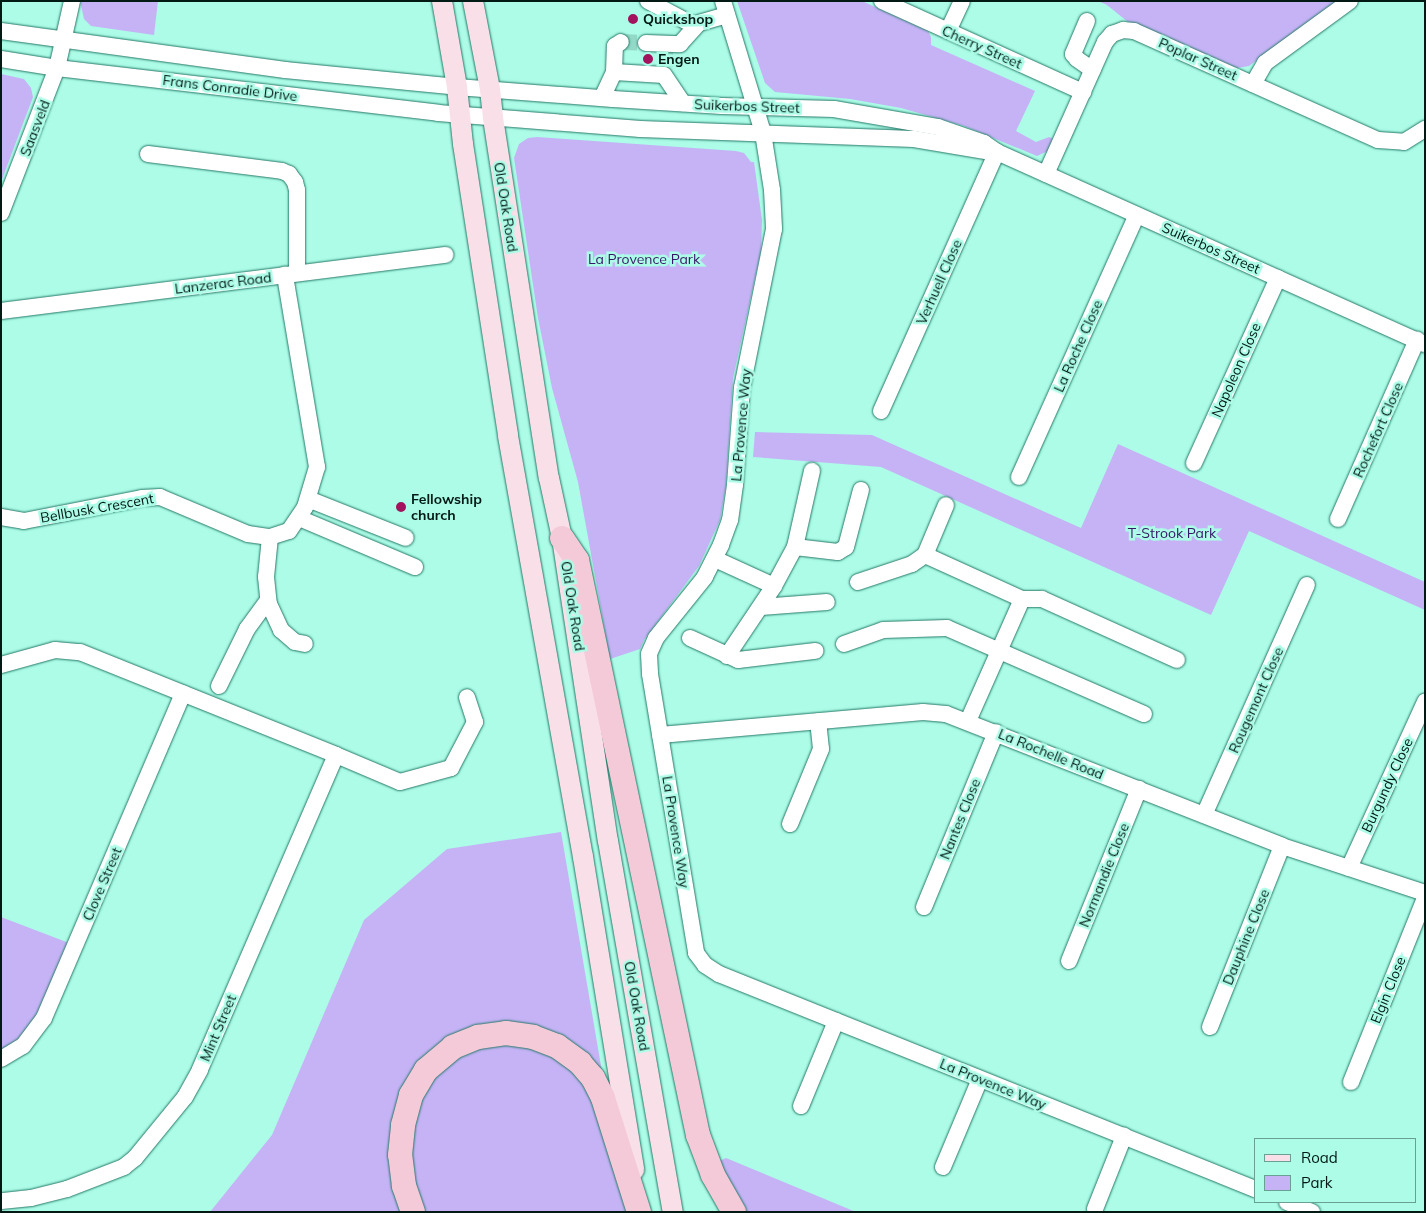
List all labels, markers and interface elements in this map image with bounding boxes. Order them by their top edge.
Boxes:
place label: Quickshop [643,11,713,27]
marker: Quickshop [627,13,639,25]
street label: Cherry Street [939,22,1025,72]
street label: Poplar Street [1156,34,1240,84]
place label: Engen [658,51,700,67]
marker: Engen [642,53,654,65]
street label: Frans Conradie Drive [162,71,298,105]
street label: Suikerbos Street [694,96,800,116]
street label: Saasveld [17,97,53,159]
street label: Old Oak Road [491,161,521,253]
street label: Suikerbos Street [1159,219,1263,277]
street label: Verhuell Close [913,237,965,327]
park label: La Provence Park [588,251,700,267]
street label: Lanzerac Road [174,269,272,297]
street label: La Roche Close [1050,297,1106,395]
street label: Napoleon Close [1208,320,1264,420]
street label: La Provence Way [728,368,754,482]
street label: Rochefort Close [1350,380,1406,480]
street label: Bellbusk Crescent [39,490,155,526]
place label: Fellowship church [411,491,482,524]
marker: Fellowship church [395,501,407,513]
park label: T-Strook Park [1128,525,1216,541]
street label: Old Oak Road [558,560,588,652]
street label: Rougemont Close [1225,644,1287,756]
street label: La Rochelle Road [996,725,1106,783]
street label: Burgundy Close [1358,735,1416,835]
street label: La Provence Way [659,775,693,889]
street label: Nantes Close [936,776,984,862]
street label: Normandie Close [1075,820,1133,930]
street label: Clove Street [79,845,125,923]
street label: Dauphine Close [1219,887,1273,987]
street label: Elgin Close [1367,954,1409,1026]
street label: Old Oak Road [621,960,653,1052]
street label: Mint Street [196,992,240,1064]
street label: La Provence Way [937,1055,1049,1113]
legend [1254,1138,1416,1203]
text: Road [1301,1148,1338,1167]
text: Park [1301,1173,1333,1192]

